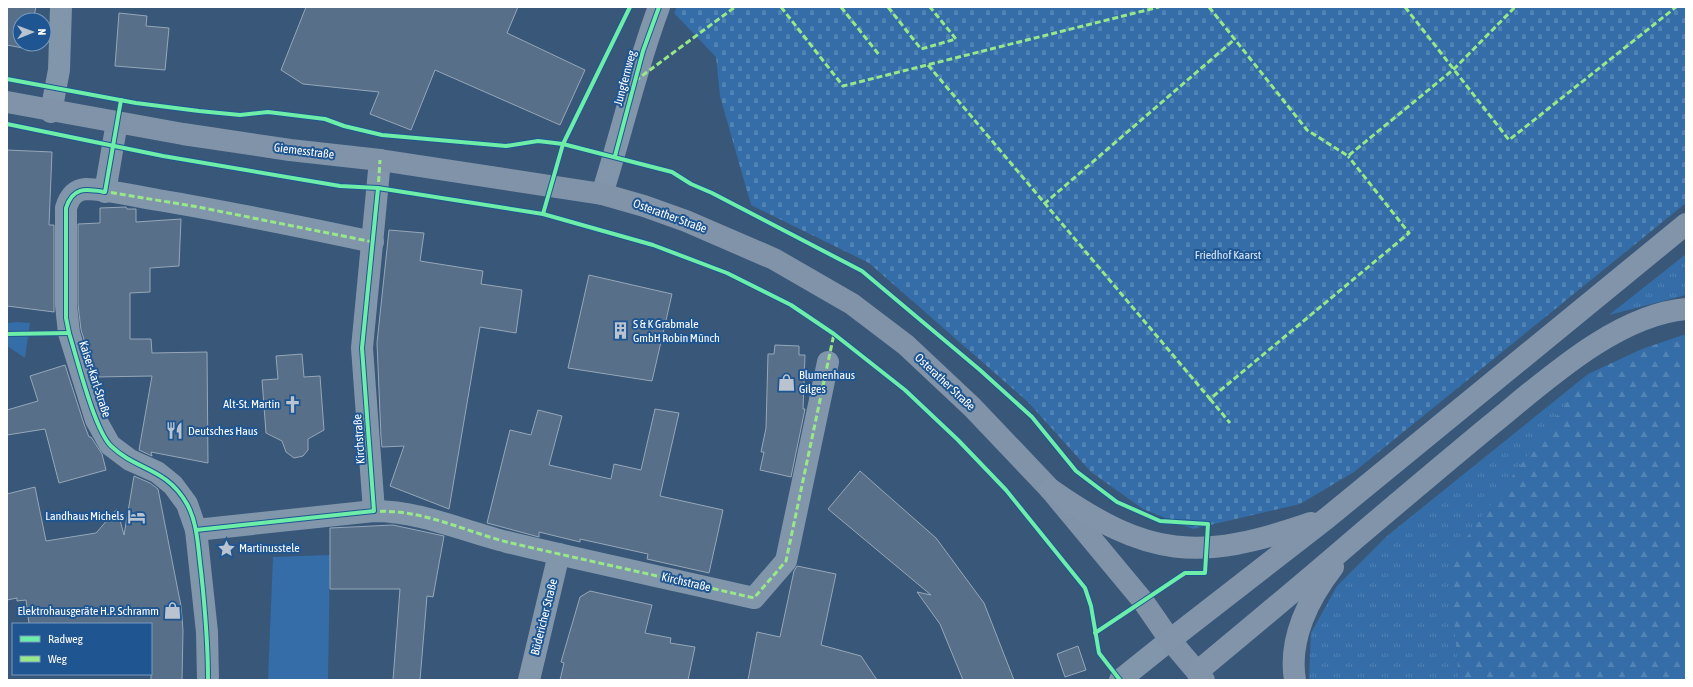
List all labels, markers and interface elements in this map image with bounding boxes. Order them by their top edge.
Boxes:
north arrow [12,12,52,52]
text: N [36,28,48,35]
street label: Jungfernweg [611,48,639,107]
street label: Giemesstraße [273,140,335,162]
street label: Osterather Straße [631,196,709,236]
park label: Friedhof Kaarst [1195,248,1262,262]
place label: S & K Grabmale GmbH Robin Münch [633,317,720,345]
building icon: S & K Grabmale GmbH Robin Münch [610,321,630,341]
street label: Kaiser-Karl-Straße [76,339,114,419]
street label: Osterather Straße [912,351,978,413]
place label: Blumenhaus Gilges [799,368,855,396]
shop icon: Blumenhaus Gilges [776,372,796,392]
church icon: Alt-St. Martin [283,394,303,414]
place label: Alt-St. Martin [223,397,280,411]
street label: Kirchstraße [350,414,368,464]
restaurant icon: Deutsches Haus [165,421,185,441]
place label: Deutsches Haus [188,424,258,438]
hotel icon: Landhaus Michels [127,506,147,526]
place label: Landhaus Michels [45,509,124,523]
place icon: Martinusstele [216,538,236,558]
place label: Martinusstele [239,541,300,555]
street label: Kirchstraße [660,570,712,594]
street label: Büdericher Straße [528,577,560,657]
shop icon: Elektrohausgeräte H.P. Schramm [162,601,182,621]
place label: Elektrohausgeräte H.P. Schramm [17,604,159,618]
legend [12,623,152,675]
text: Radweg [48,632,84,646]
text: Weg [48,652,68,666]

